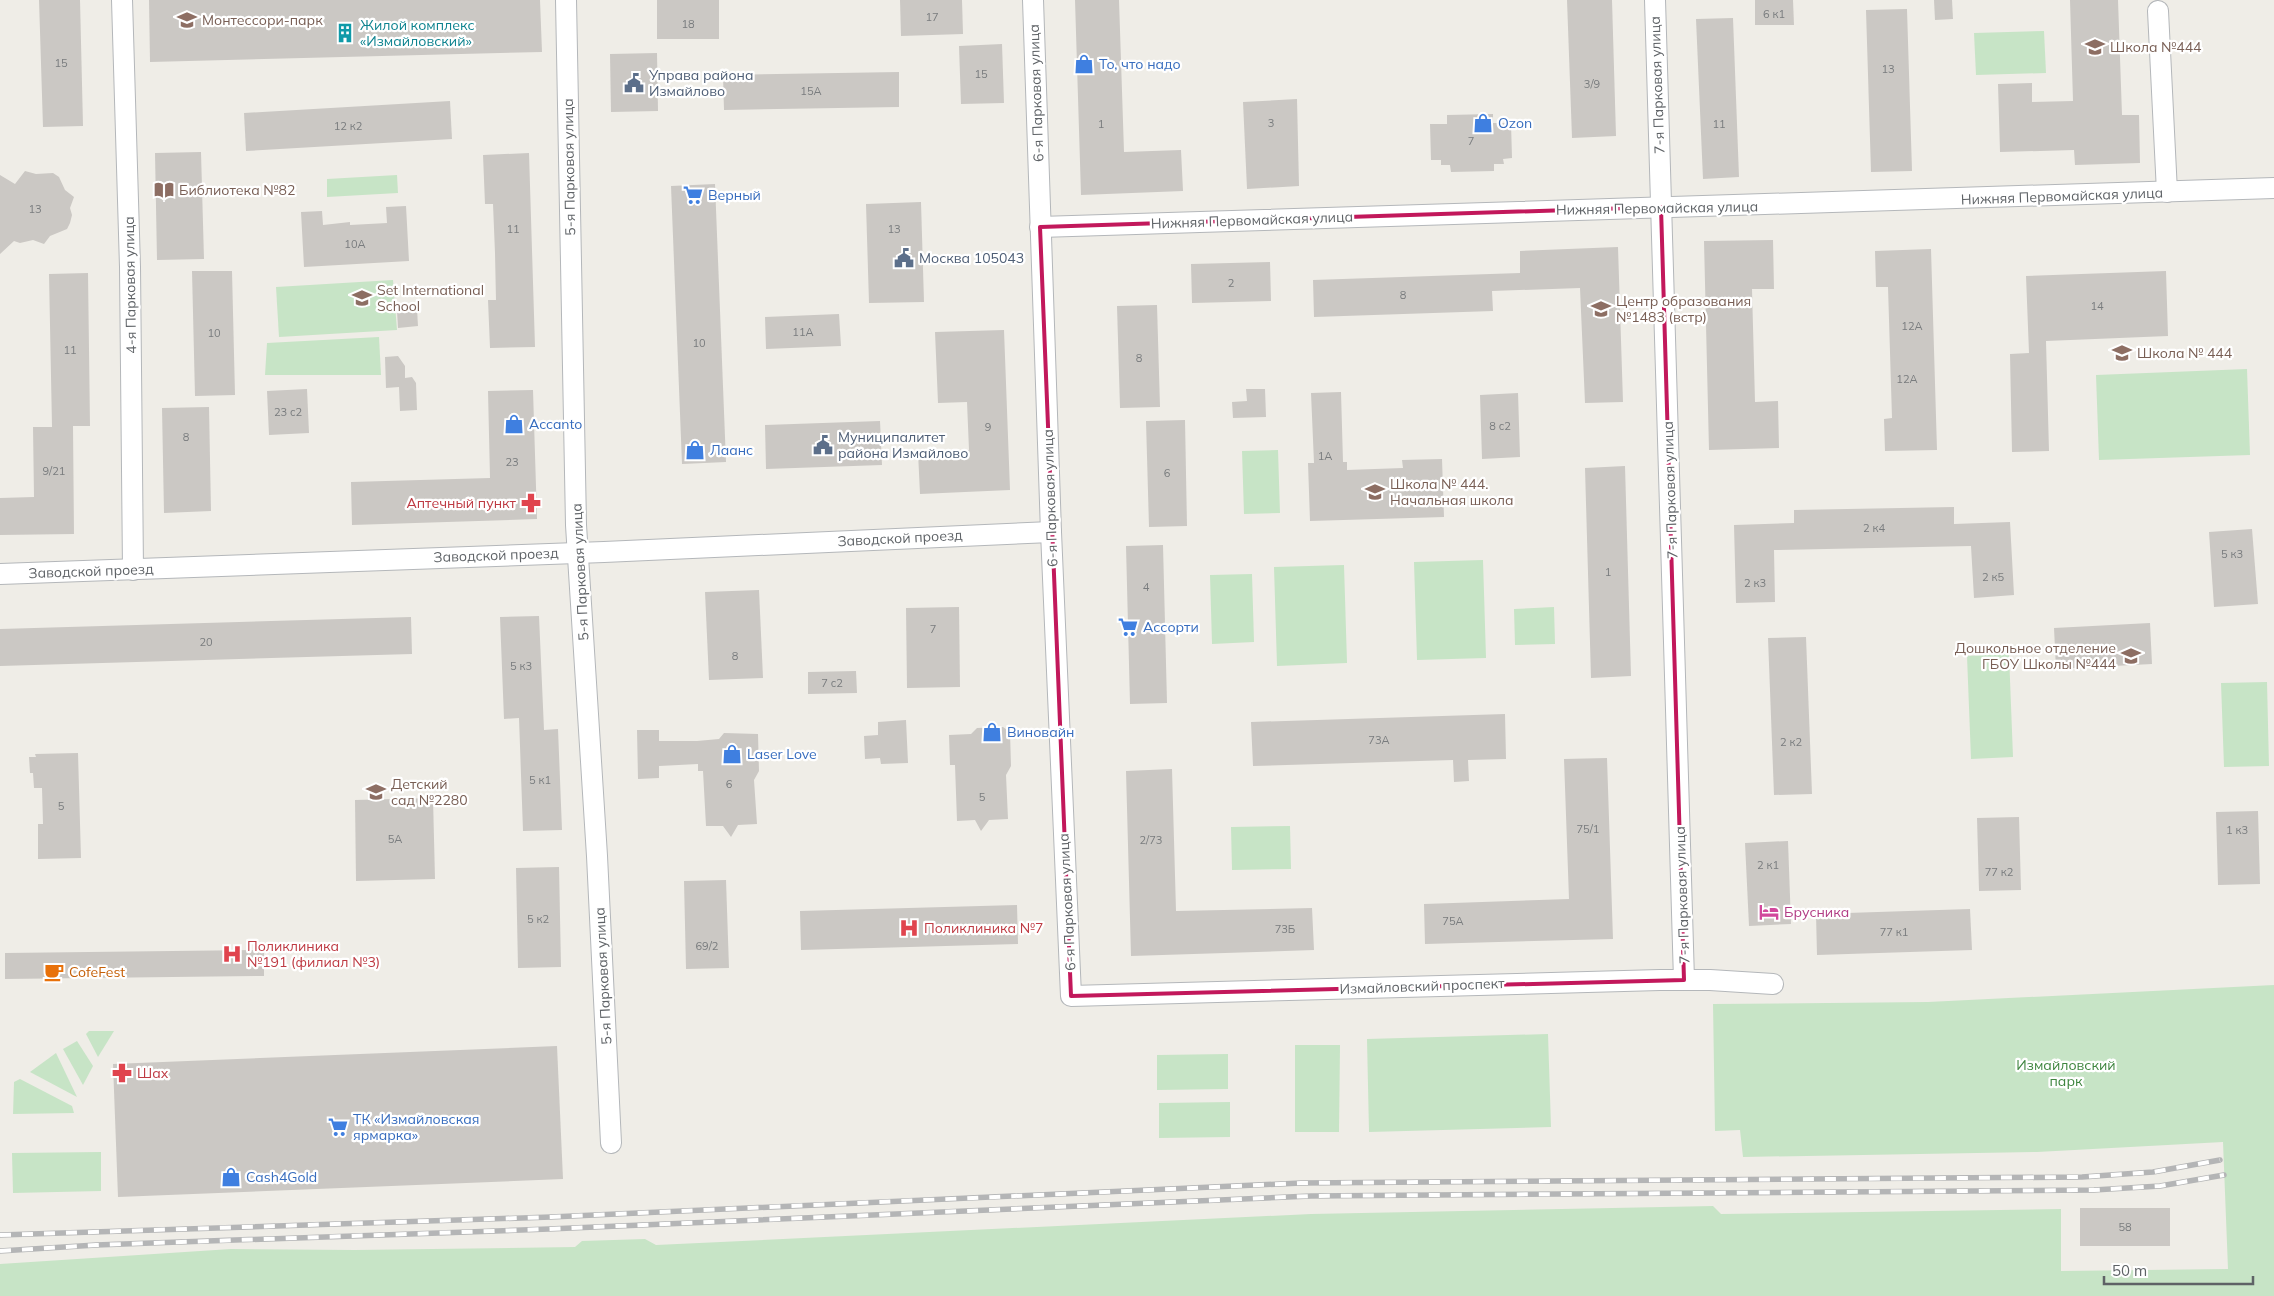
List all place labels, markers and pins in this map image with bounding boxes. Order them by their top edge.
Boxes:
school or university icon: Монтессори-парк [176,9,198,31]
place label: Монтессори-парк [202,11,323,29]
place label: Жилой комплекс «Измайловский» [360,16,475,50]
building icon: Жилой комплекс «Измайловский» [334,22,356,44]
school or university icon: Школа №444 [2084,36,2106,58]
place label: Школа №444 [2110,38,2202,56]
shop icon: То, что надо [1073,53,1095,75]
place label: То, что надо [1099,55,1181,73]
place label: Управа района Измайлово [648,66,753,100]
public building icon: Управа района Измайлово [623,72,645,94]
shop icon: Ozon [1472,112,1494,134]
place label: Ozon [1498,114,1532,132]
library icon: Библиотека №82 [153,179,175,201]
place label: Библиотека №82 [179,181,295,199]
supermarket icon: Верный [682,184,704,206]
place label: Верный [708,186,761,204]
public building icon: Москва 105043 [893,247,915,269]
place label: Москва 105043 [919,249,1024,267]
place label: Set International School [377,281,484,315]
school or university icon: Set International School [351,287,373,309]
place label: Центр образования №1483 (встр) [1616,292,1751,326]
school or university icon: Центр образования №1483 (встр) [1590,298,1612,320]
school or university icon: Школа № 444 [2111,342,2133,364]
place label: Школа № 444 [2137,344,2233,362]
shop icon: Accanto [503,413,525,435]
place label: Accanto [529,415,582,433]
place label: Муниципалитет района Измайлово [838,428,968,462]
public building icon: Муниципалитет района Измайлово [812,434,834,456]
shop icon: Лаанс [684,439,706,461]
place label: Лаанс [710,441,753,459]
place label: Школа № 444. Начальная школа [1390,475,1514,509]
school or university icon: Школа № 444. Начальная школа [1364,481,1386,503]
pharmacy icon: Аптечный пункт [520,492,542,514]
place label: Аптечный пункт [406,494,517,512]
supermarket icon: Ассорти [1117,616,1139,638]
place label: Ассорти [1143,618,1199,636]
place label: Дошкольное отделение ГБОУ Школы №444 [1955,639,2117,673]
school or university icon: Дошкольное отделение ГБОУ Школы №444 [2120,645,2142,667]
shop icon: Виновайн [981,721,1003,743]
place label: Виновайн [1007,723,1074,741]
shop icon: Laser Love [721,743,743,765]
place label: Laser Love [747,745,817,763]
place label: Детский сад №2280 [391,775,468,809]
school or university icon: Детский сад №2280 [365,781,387,803]
hotel icon: Брусника [1758,901,1780,923]
place label: Брусника [1784,903,1849,921]
hospital icon: Поликлиника №7 [898,917,920,939]
place label: Поликлиника №7 [924,919,1043,937]
place label: Поликлиника №191 (филиал №3) [247,937,380,971]
hospital icon: Поликлиника №191 (филиал №3) [221,943,243,965]
cafe icon: CofeFest [43,961,65,983]
place label: CofeFest [69,963,125,981]
pharmacy icon: Шах [111,1062,133,1084]
place label: Шах [137,1064,169,1082]
place label: ТК «Измайловская ярмарка» [353,1110,479,1144]
supermarket icon: ТК «Измайловская ярмарка» [327,1116,349,1138]
shop icon: Cash4Gold [220,1166,242,1188]
place label: Cash4Gold [246,1168,317,1186]

